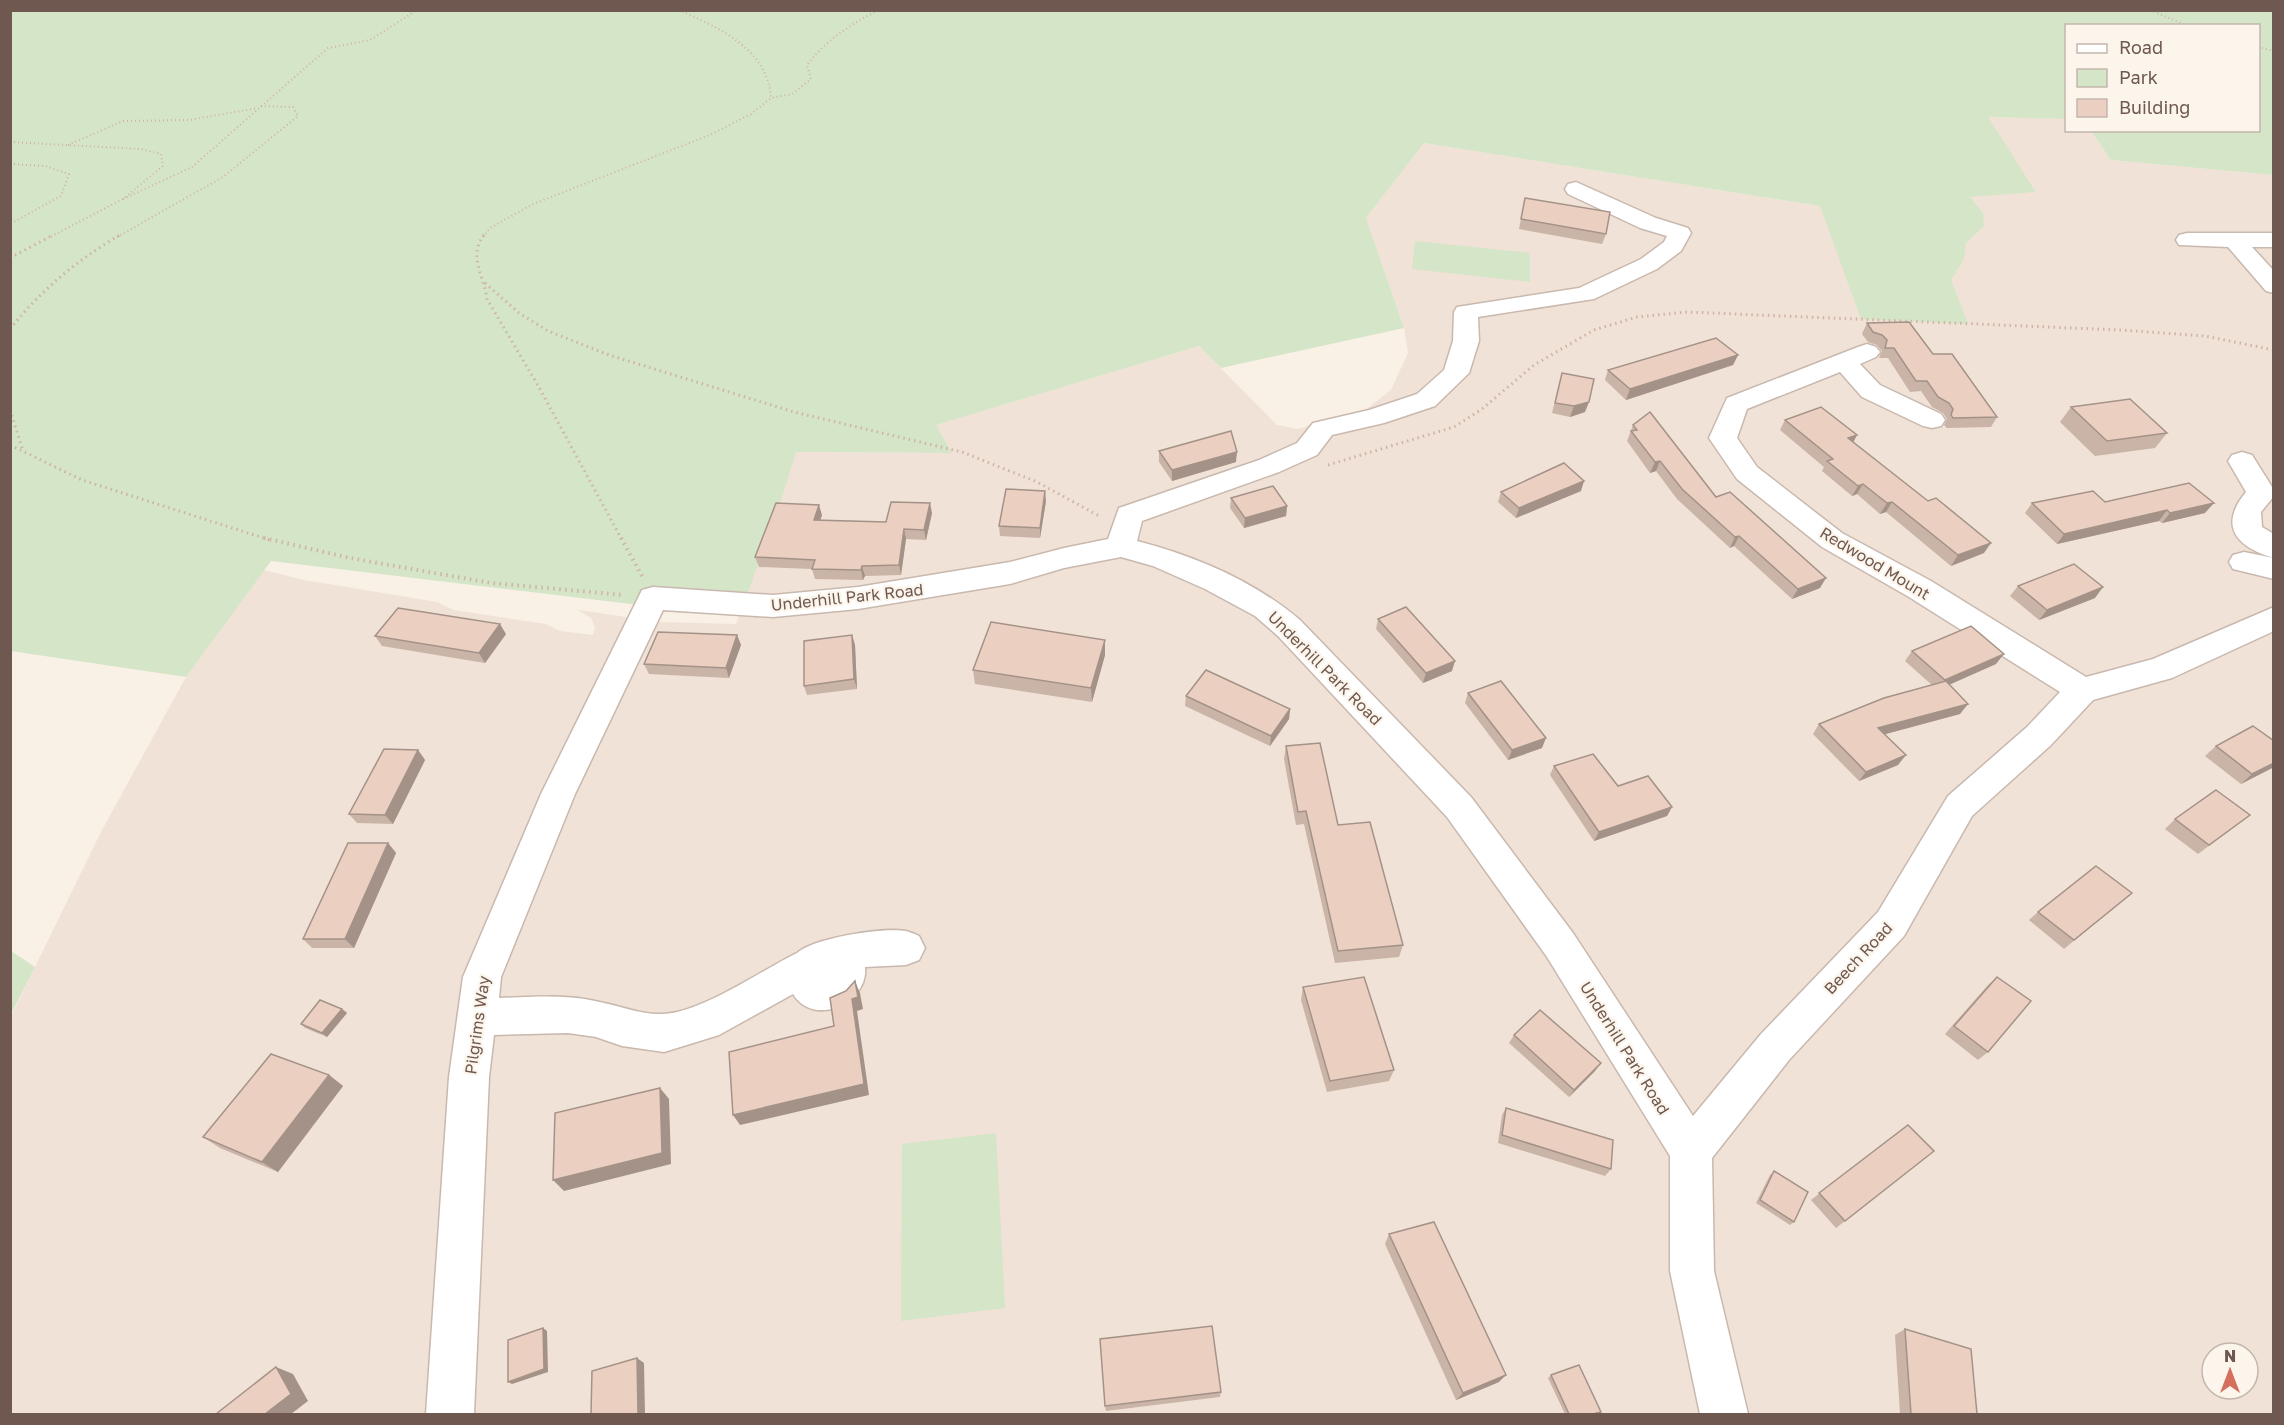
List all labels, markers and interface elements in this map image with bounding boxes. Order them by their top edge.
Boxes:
legend [2065,24,2260,132]
text: Road [2119,36,2163,58]
text: Park [2119,66,2158,88]
text: Building [2119,96,2190,118]
street label: Redwood Mount [1816,522,1934,604]
street label: Underhill Park Road [770,579,924,615]
street label: Underhill Park Road [1264,607,1386,729]
street label: Beech Road [1820,918,1896,998]
street label: Pilgrims Way [460,974,494,1075]
street label: Underhill Park Road [1576,978,1674,1118]
north arrow [2200,1341,2260,1401]
text: N [2224,1346,2236,1366]

